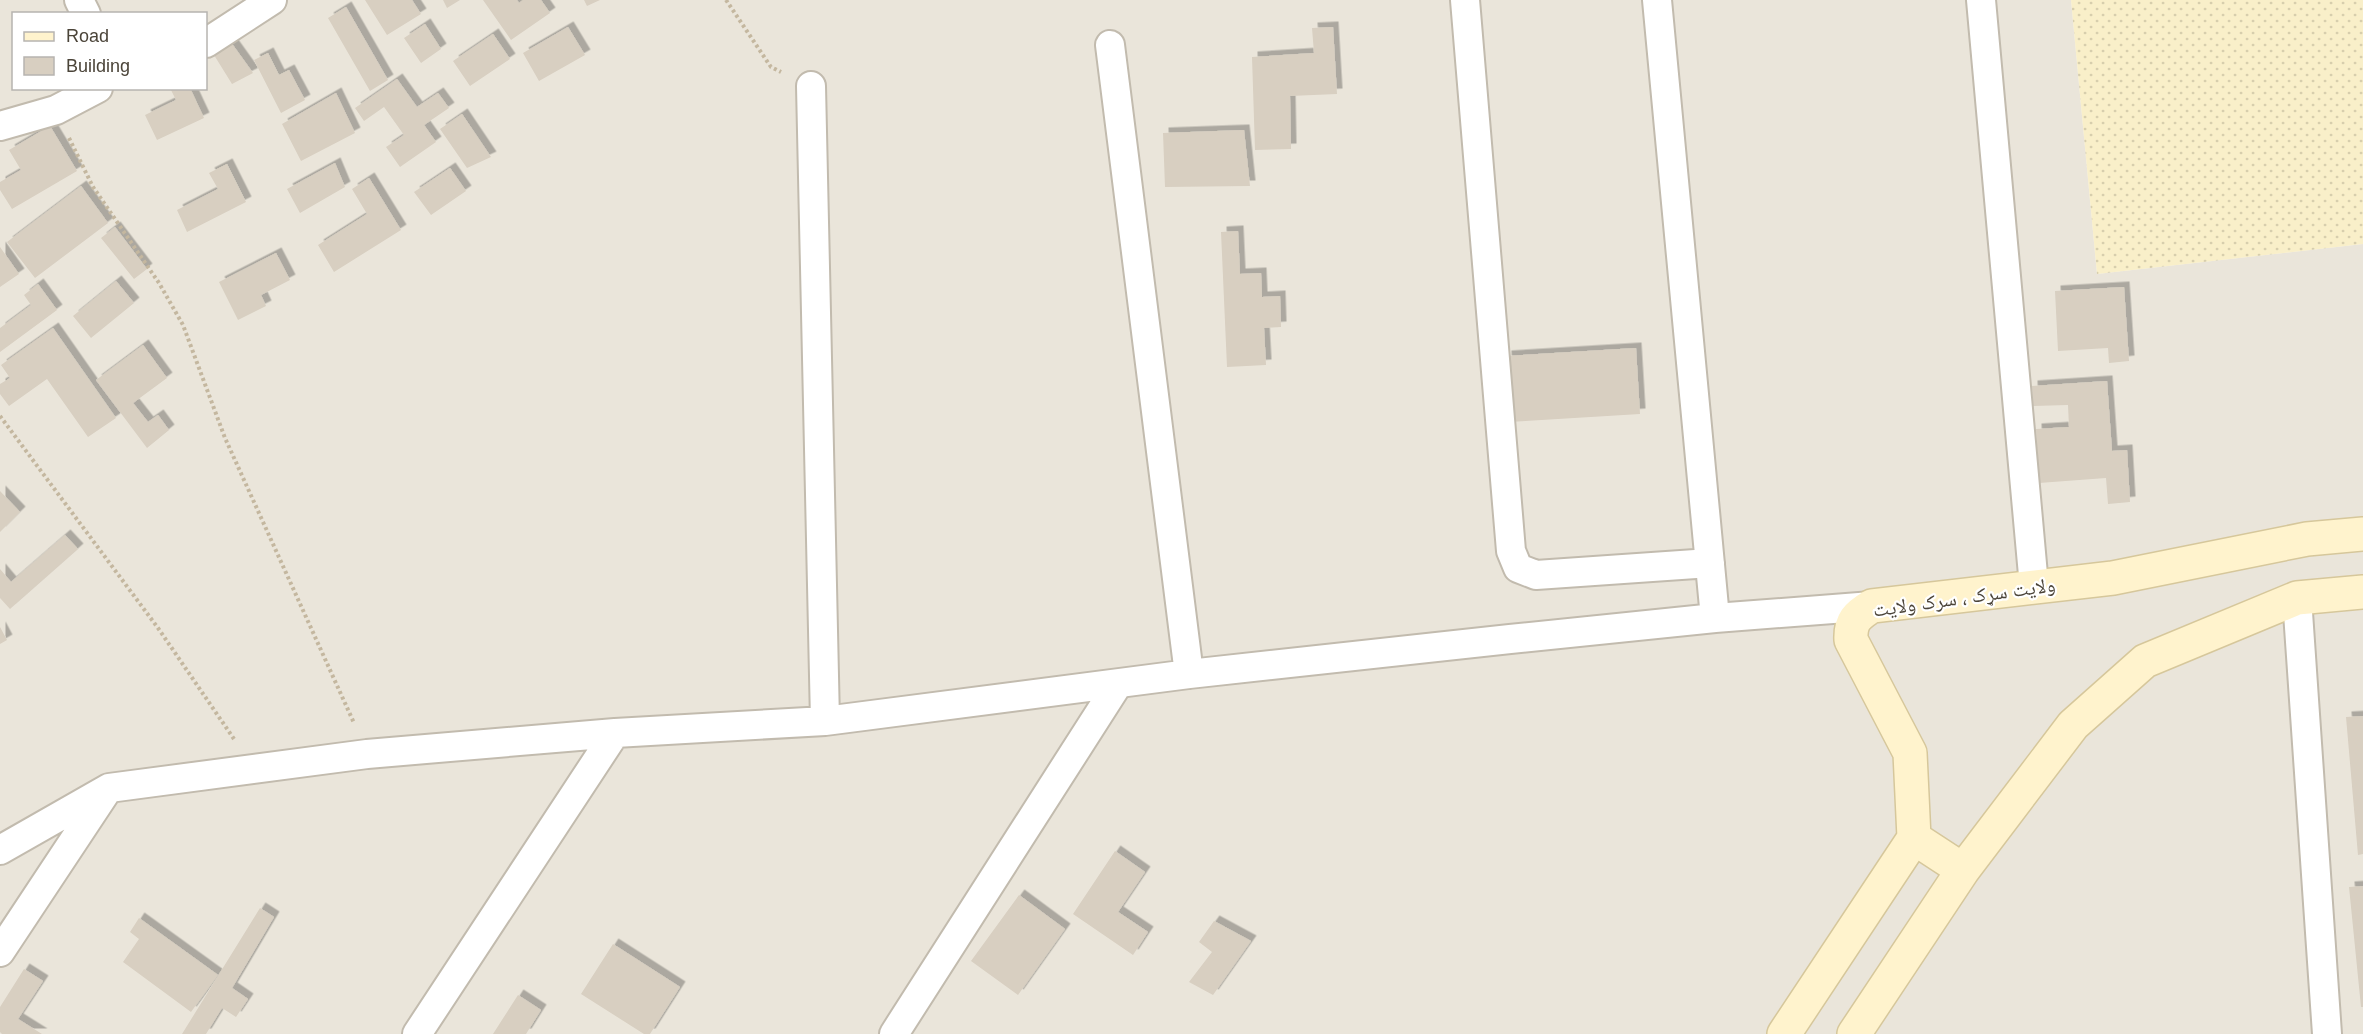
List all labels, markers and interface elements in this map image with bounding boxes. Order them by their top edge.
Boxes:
legend [12,12,207,90]
text: Road [66,26,109,46]
text: Building [66,56,130,76]
street label: ولایت سړک ، سرک ولایت [1872,573,2057,622]

